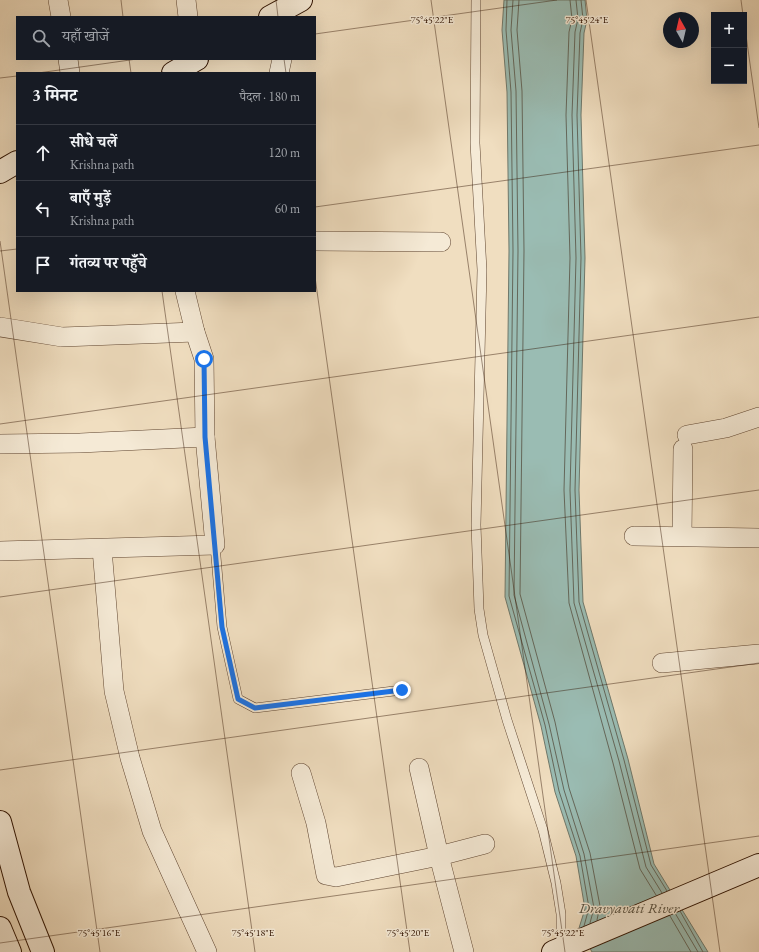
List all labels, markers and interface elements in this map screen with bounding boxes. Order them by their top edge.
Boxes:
north arrow [663,12,699,48]
map controls [711,12,747,84]
button: + [711,12,747,48]
text: 75°45'22"E [411,13,454,26]
text: 75°45'24"E [566,13,609,26]
search box [16,16,316,60]
text: यहाँ खोजें [62,26,109,45]
icon: search [30,27,52,49]
button: − [711,48,747,84]
text: 3 मिनट [32,84,77,106]
text: पैदल · 180 m [240,88,300,105]
text: सीधे चलें [70,132,117,151]
icon: ahead [32,142,54,164]
text: 120 m [269,144,300,161]
text: Krishna path [70,156,134,173]
text: बाएँ मुड़ें [70,188,111,207]
icon: left [32,198,54,220]
text: 60 m [275,200,300,217]
text: Krishna path [70,212,134,229]
text: गंतव्य पर पहुँचे [70,253,147,272]
icon: arrive [32,254,54,276]
route start [195,350,213,368]
route end [393,681,411,699]
water label: Dravyavati River [578,898,680,917]
text: 75°45'16"E [78,926,121,939]
text: 75°45'18"E [232,926,275,939]
text: 75°45'20"E [387,926,430,939]
text: 75°45'22"E [542,926,585,939]

